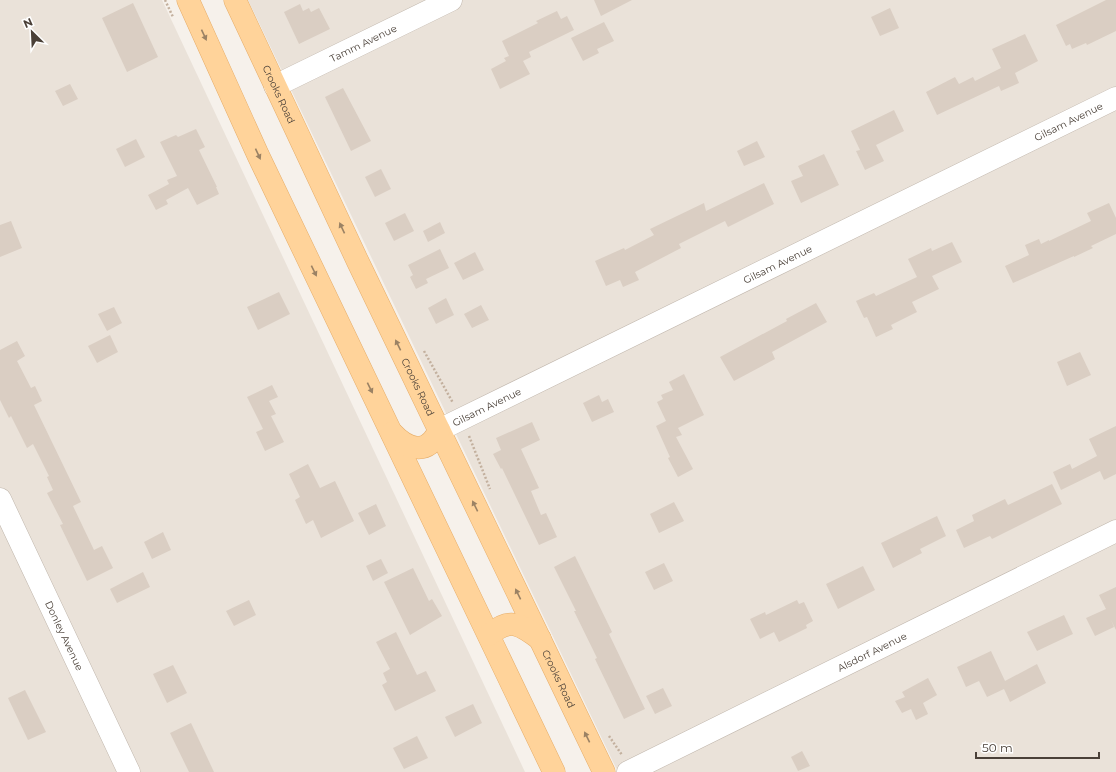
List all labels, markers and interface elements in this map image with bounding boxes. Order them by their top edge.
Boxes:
north arrow [12,12,52,52]
text: N [21,15,35,31]
street label: Tamm Avenue [328,22,399,65]
one-way arrow [201,30,207,41]
street label: Crooks Road [259,63,298,126]
street label: Gilsam Avenue [1032,99,1105,144]
one-way arrow [255,148,261,159]
one-way arrow [339,222,345,233]
street label: Gilsam Avenue [741,242,814,287]
one-way arrow [311,265,317,277]
one-way arrow [395,339,401,350]
street label: Crooks Road [398,356,437,418]
one-way arrow [367,382,373,394]
street label: Gilsam Avenue [450,385,523,429]
one-way arrow [472,500,478,511]
one-way arrow [515,589,521,600]
street label: Donley Avenue [42,599,86,673]
street label: Alsdorf Avenue [835,629,909,675]
street label: Crooks Road [539,648,578,710]
one-way arrow [584,731,590,743]
scale bar [976,734,1099,760]
text: 50 m [982,740,1013,755]

